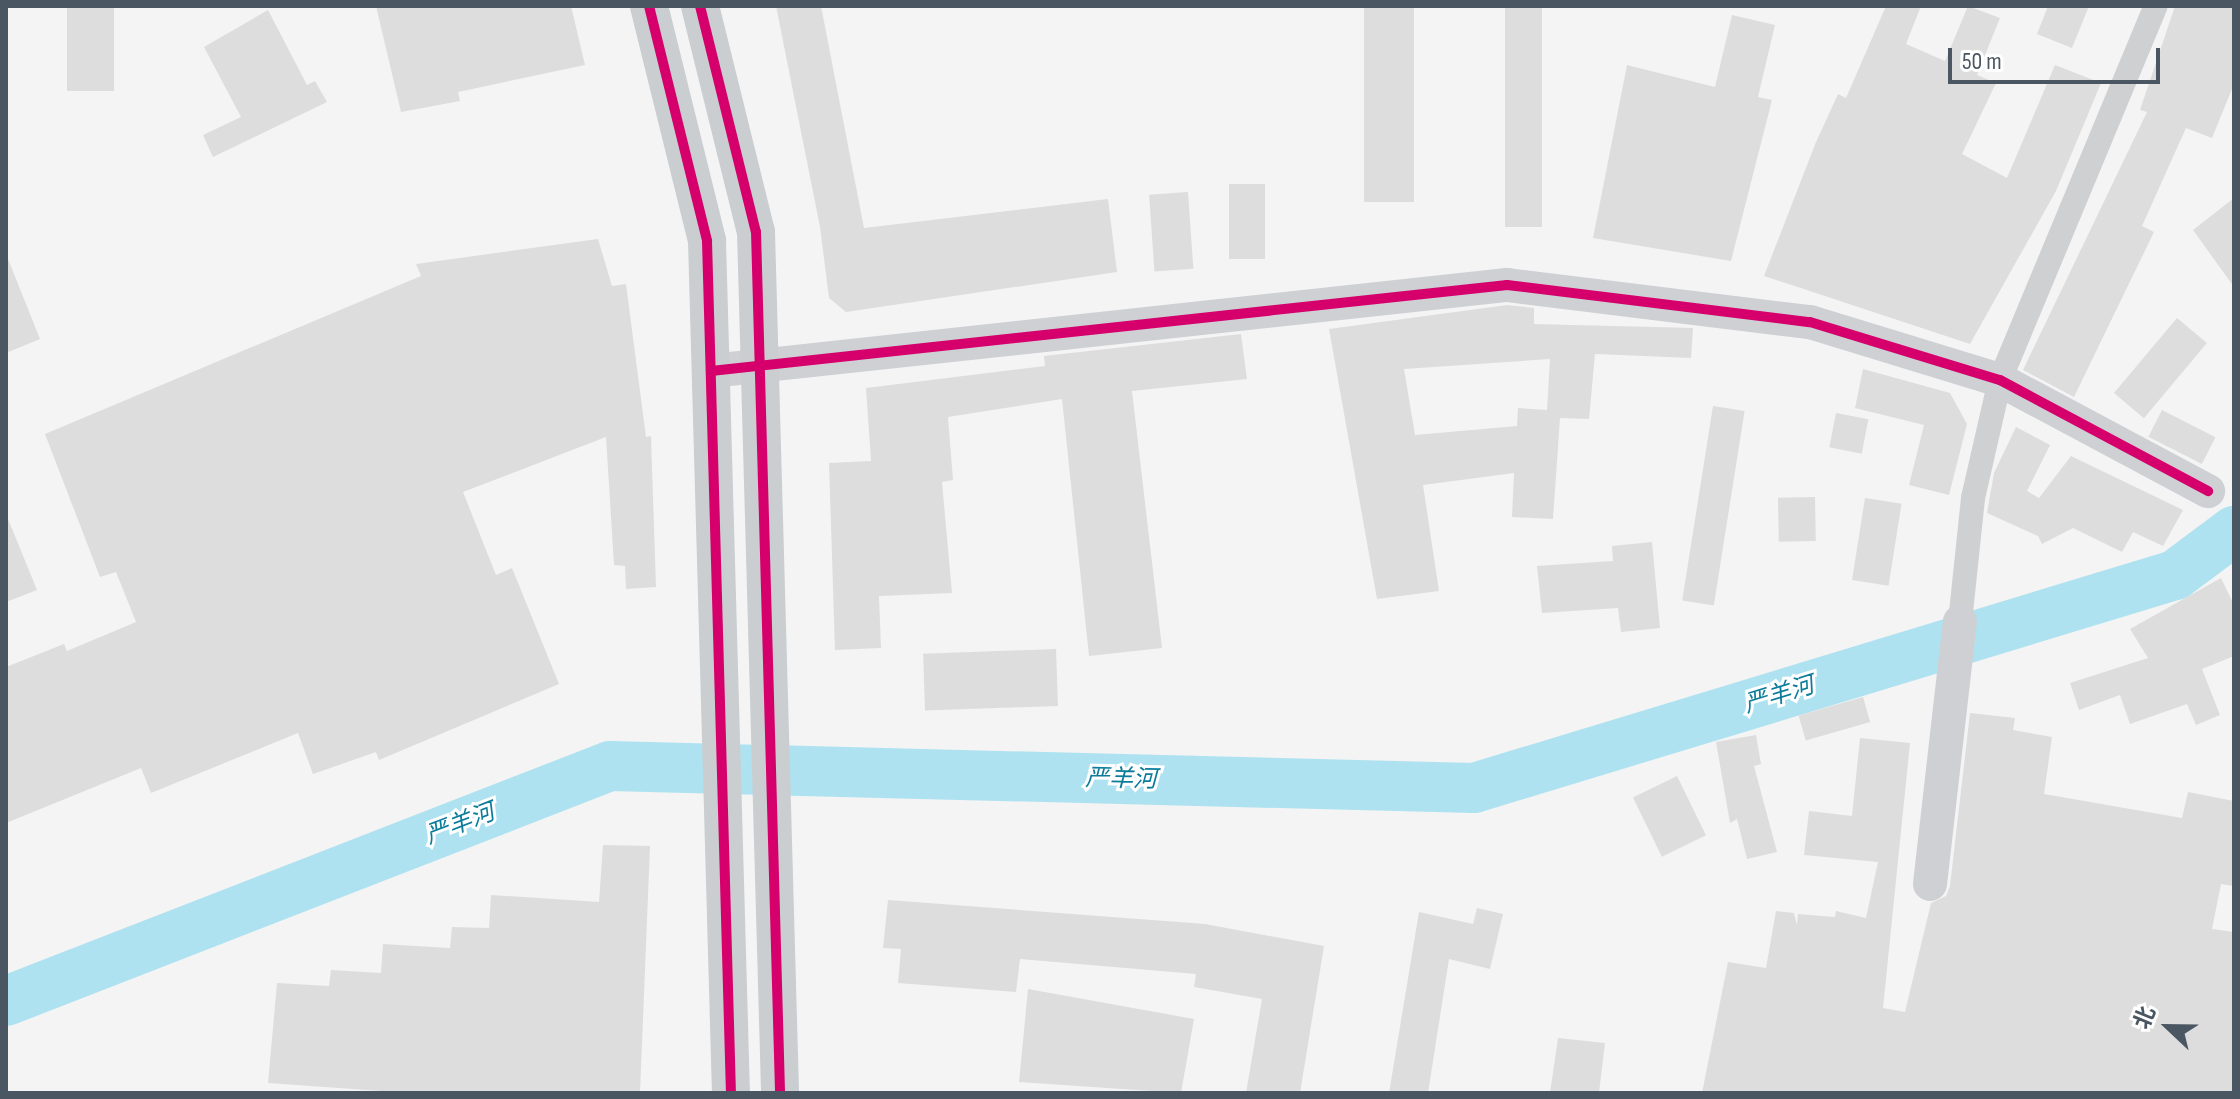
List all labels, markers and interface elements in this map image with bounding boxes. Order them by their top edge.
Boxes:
scale bar [1952,32,2164,82]
text: 50 m [1962,47,2002,76]
water label: 严羊河 [1740,671,1818,719]
water label: 严羊河 [1085,764,1157,794]
water label: 严羊河 [421,798,499,850]
north arrow [2128,987,2208,1067]
text: 北 [2129,1003,2162,1033]

